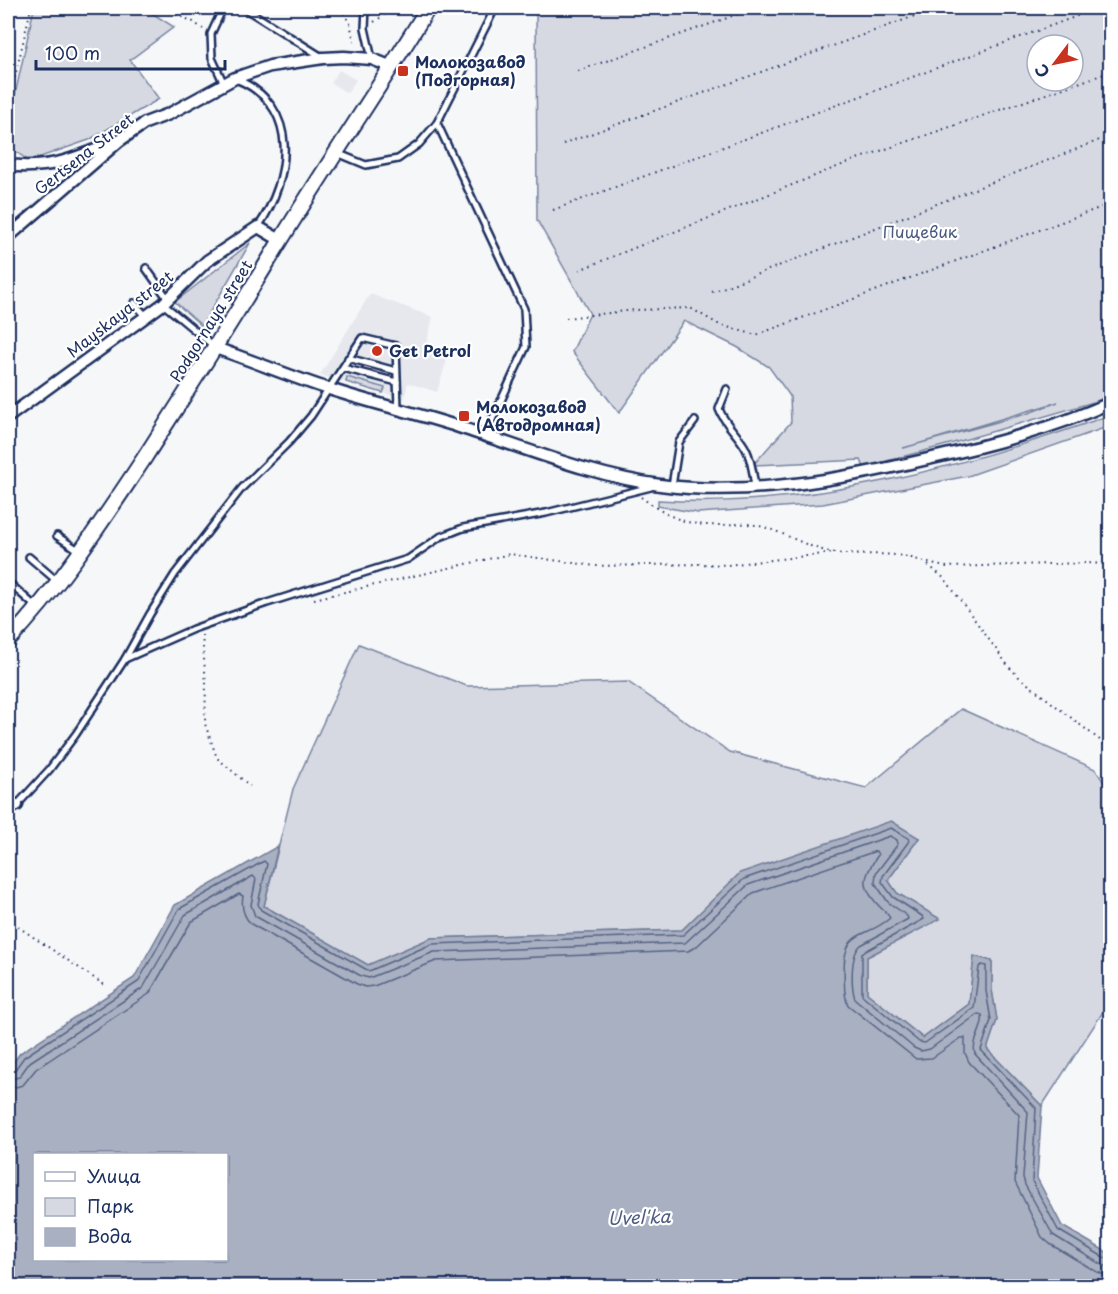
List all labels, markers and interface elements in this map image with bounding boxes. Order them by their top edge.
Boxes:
scale bar [36,33,225,71]
north arrow [1025,33,1085,93]
text: 100 m [45,39,100,66]
place label: Молокозавод (Подгорная) [415,49,526,91]
text: С [1028,60,1055,83]
marker: Молокозавод (Подгорная) [396,64,410,78]
street label: Gertsena Street [28,106,139,200]
park label: Пищевик [883,219,958,243]
street label: Podgornaya street [163,254,258,386]
street label: Mayskaya street [61,264,178,363]
place label: Get Petrol [389,338,471,362]
marker: Get Petrol [370,344,384,358]
place label: Молокозавод (Автодромная) [476,394,601,436]
marker: Молокозавод (Автодромная) [457,409,471,423]
legend [33,1153,228,1261]
text: Улица [87,1162,141,1189]
text: Парк [87,1192,134,1219]
water label: Uvel'ka [607,1202,672,1231]
text: Вода [87,1222,132,1249]

